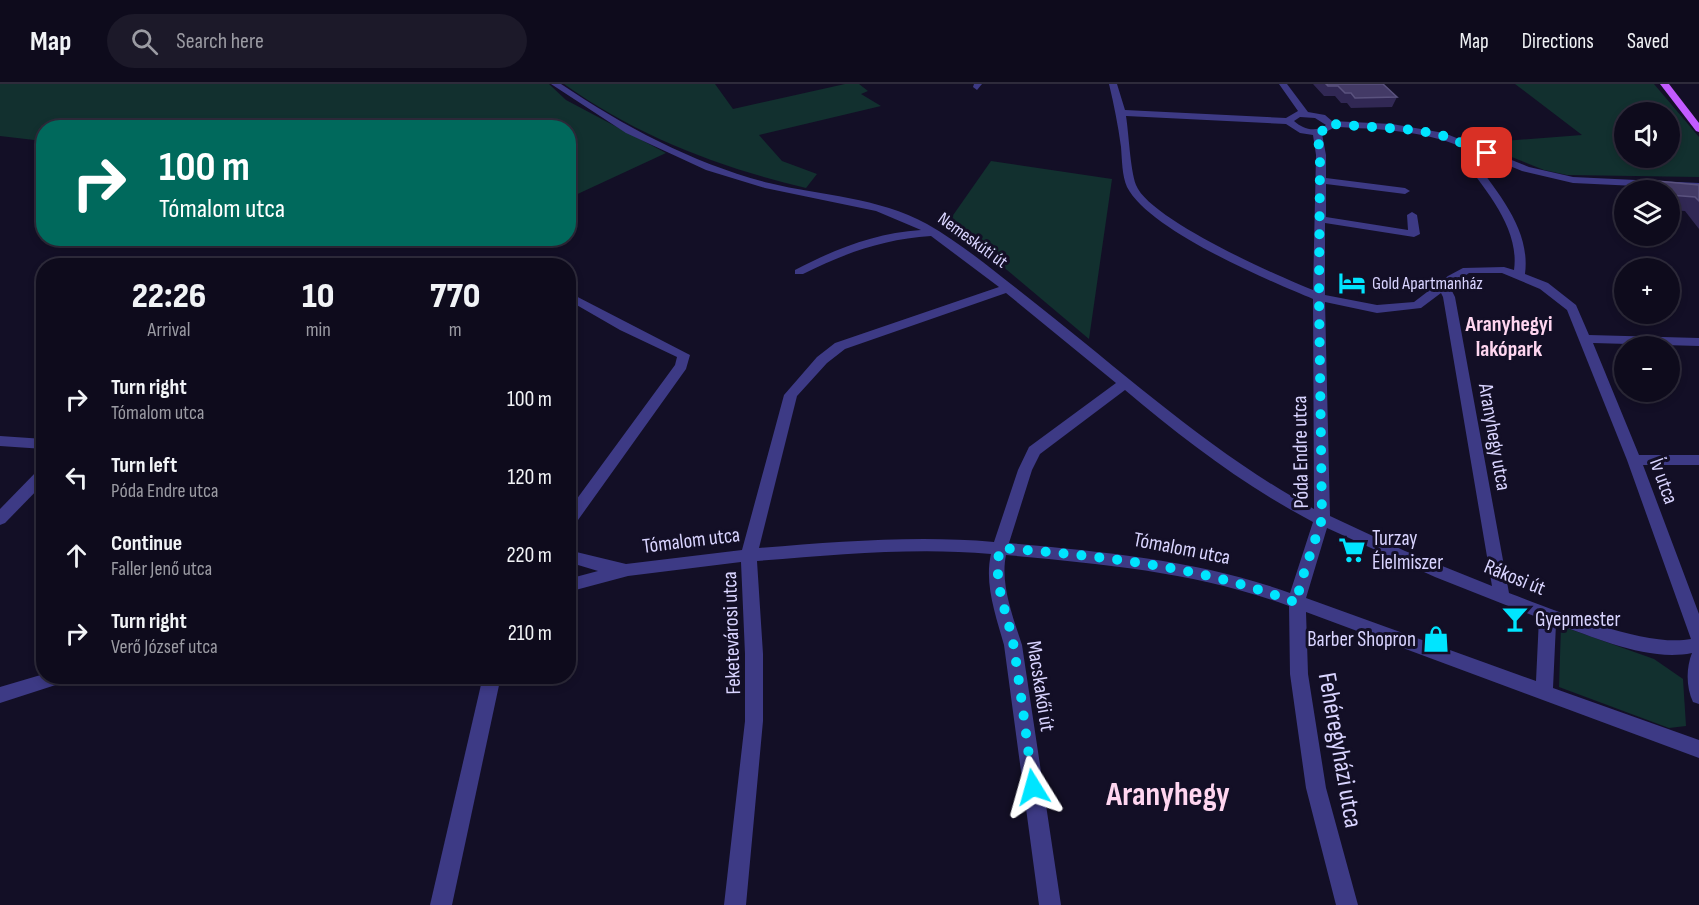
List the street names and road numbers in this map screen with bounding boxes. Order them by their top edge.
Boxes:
street label: Nemeskúti út [934,208,1012,273]
street label: Aranyhegy utca [1473,381,1516,493]
street label: Póda Endre utca [1287,395,1314,509]
street label: Ív utca [1644,455,1683,507]
street label: Tómalom utca [641,522,741,559]
street label: Tómalom utca [1131,527,1232,570]
street label: Rákosi út [1481,554,1549,601]
street label: Feketevárosi utca [717,571,746,695]
street label: Macskakői út [1021,639,1060,733]
street label: Fehéregyházi utca [1311,670,1368,830]

